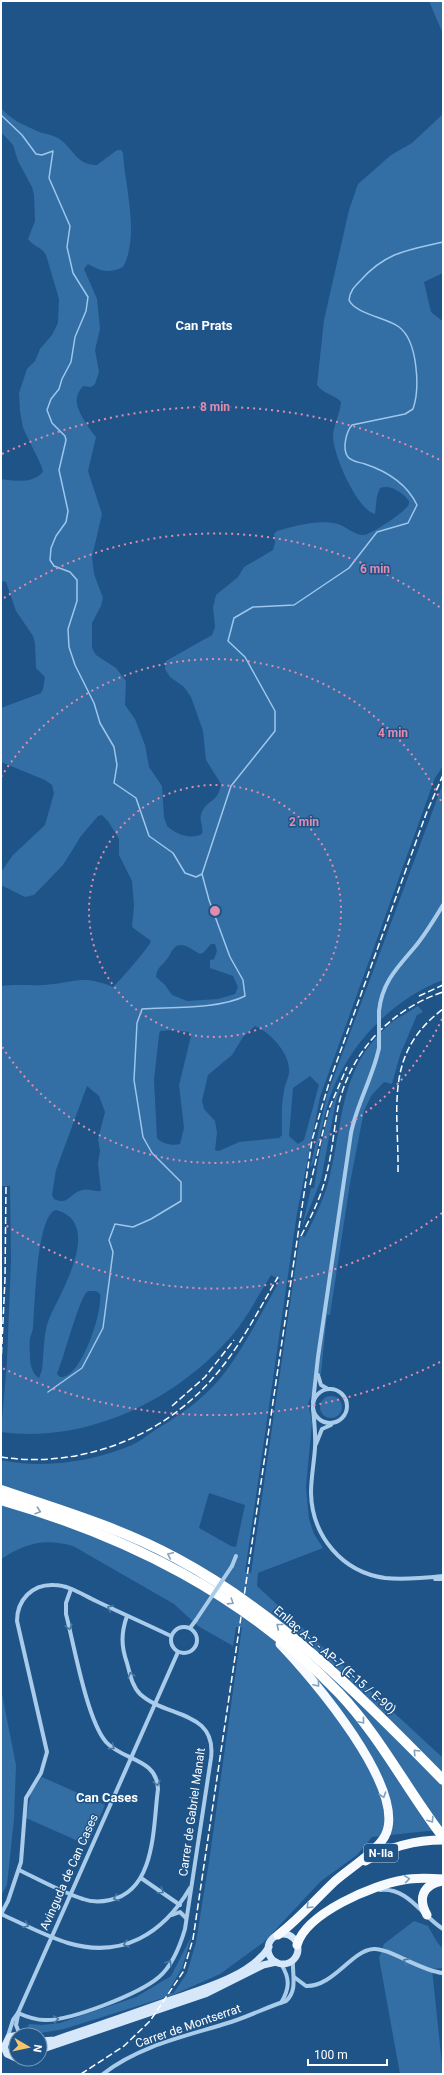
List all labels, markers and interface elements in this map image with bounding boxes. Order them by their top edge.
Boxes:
district label: Can Prats [176,318,233,333]
text: 8 min [200,400,230,414]
text: 6 min [360,562,390,576]
text: 4 min [378,726,408,740]
text: 2 min [289,815,319,829]
centre of rings [208,904,222,918]
one-way arrow [35,1506,42,1515]
one-way arrow [167,1552,175,1560]
one-way arrow [227,1597,234,1605]
street label: Enllaç A-2 - AP-7 (E-15 / E-90) [271,1603,399,1717]
one-way arrow [107,1605,115,1613]
one-way arrow [64,1623,73,1630]
one-way arrow [276,1624,283,1631]
one-way arrow [127,1672,135,1679]
one-way arrow [312,1679,319,1687]
one-way arrow [358,1717,365,1724]
one-way arrow [108,1742,115,1749]
street label: Carrer de Gabriel Manalt [176,1747,208,1877]
one-way arrow [413,1749,421,1757]
one-way arrow [152,1780,160,1787]
district label: Can Cases [76,1790,138,1805]
one-way arrow [378,1791,387,1798]
street label: Avinguda de Can Cases [37,1812,101,1932]
one-way arrow [426,1816,434,1823]
road number: N-IIa [364,1844,398,1862]
one-way arrow [404,1875,410,1884]
one-way arrow [156,1886,163,1893]
one-way arrow [113,1893,120,1902]
one-way arrow [307,1901,314,1909]
one-way arrow [22,1920,30,1928]
one-way arrow [123,1940,129,1948]
one-way arrow [403,1958,410,1966]
one-way arrow [165,1960,172,1967]
street label: Carrer de Montserrat [133,2001,243,2051]
one-way arrow [53,2015,59,2024]
north arrow [8,2027,48,2067]
scale bar [308,2041,387,2067]
text: N [30,2044,44,2054]
text: 100 m [314,2048,348,2062]

